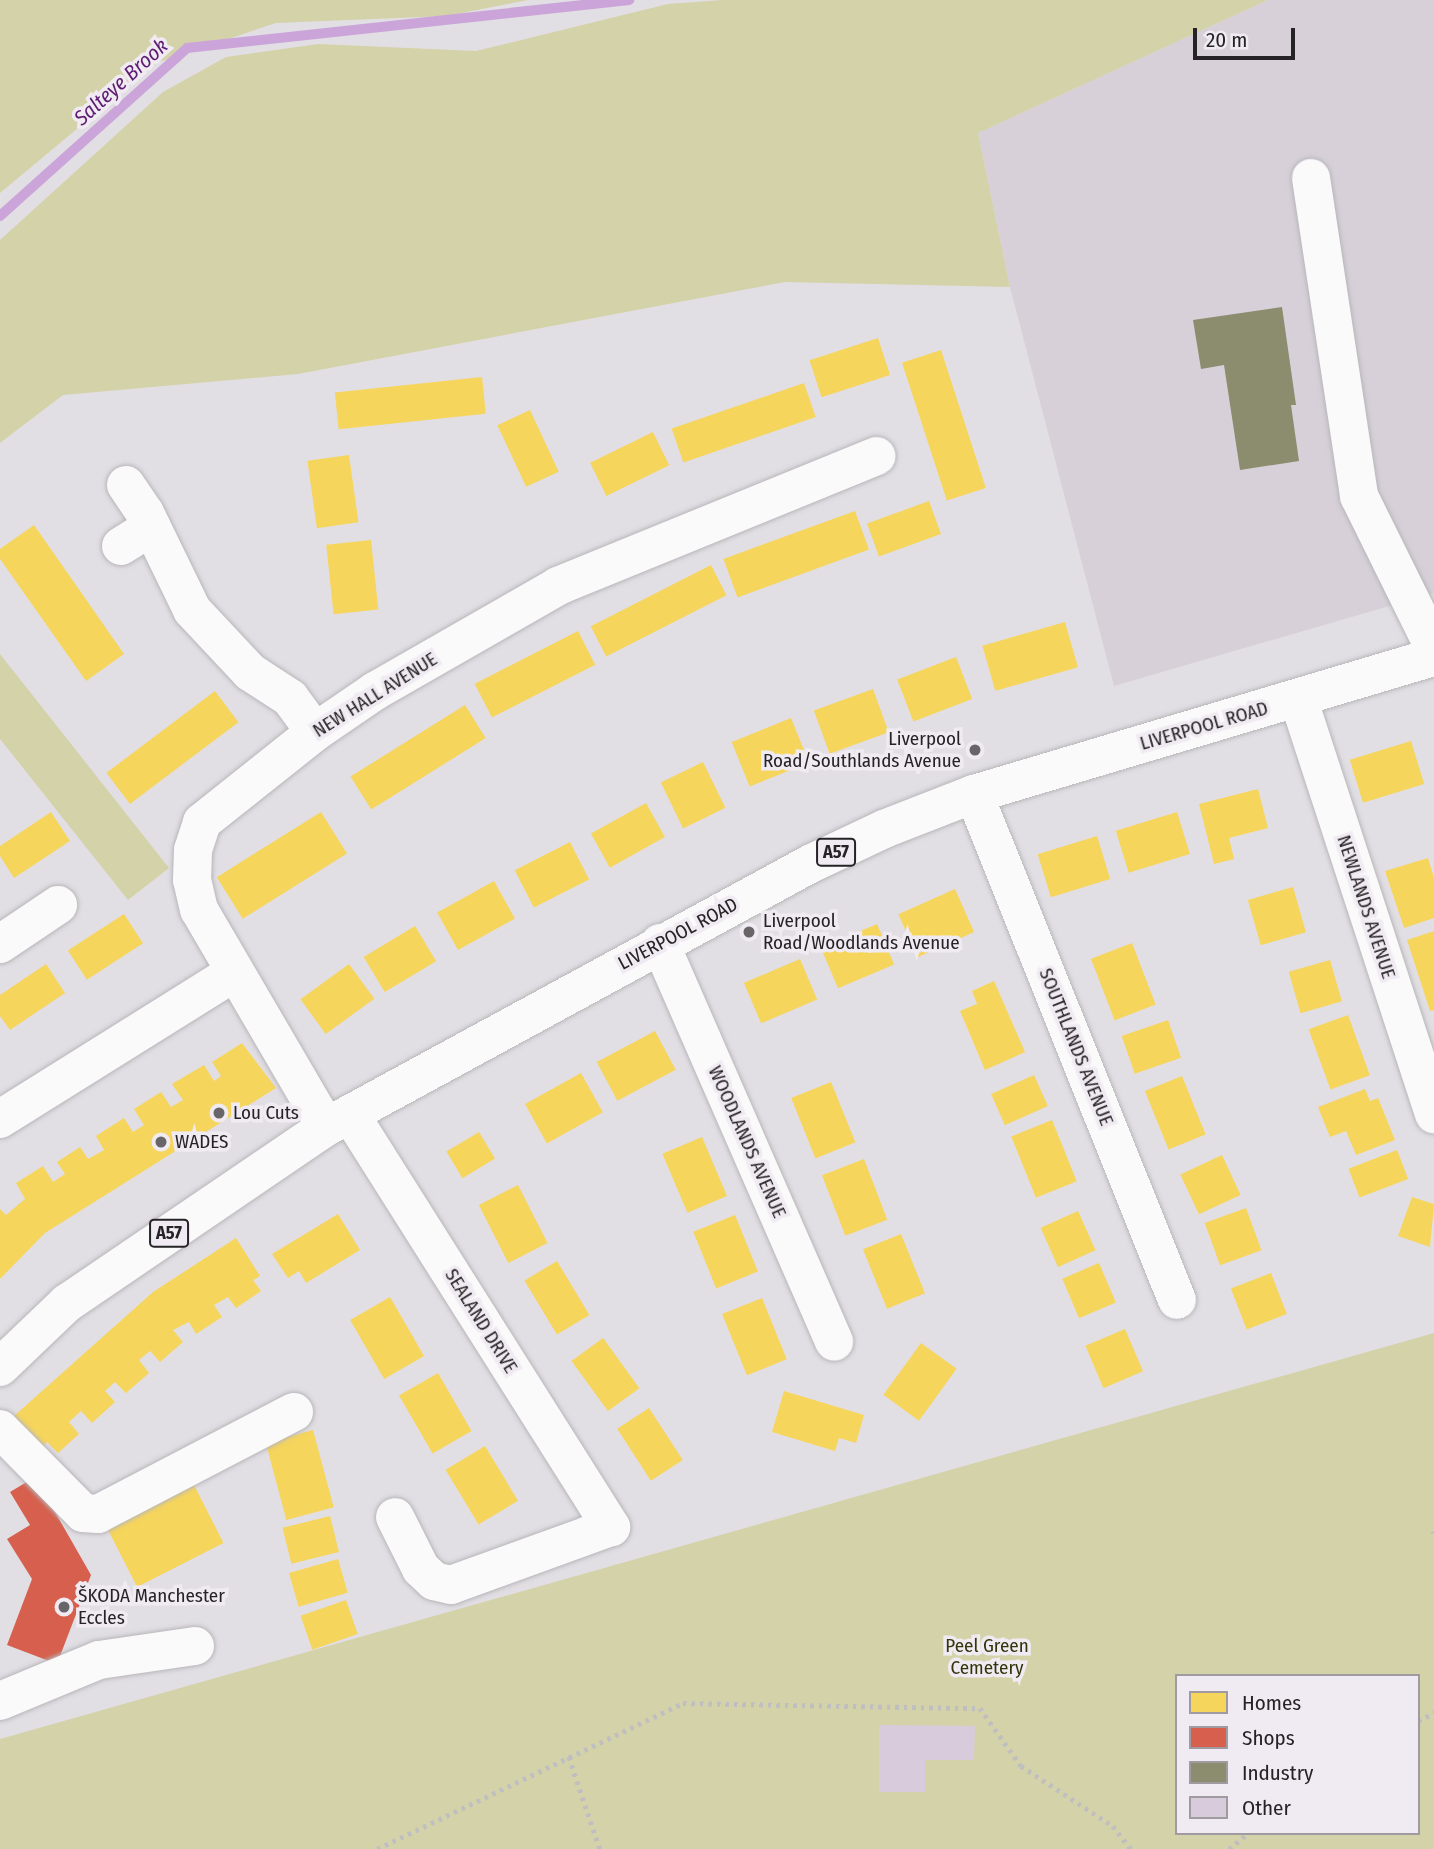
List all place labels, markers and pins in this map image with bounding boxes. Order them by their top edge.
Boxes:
place label: Liverpool Road/Southlands Avenue [763,728,961,772]
marker: Liverpool Road/Southlands Avenue [967,742,983,758]
place label: Liverpool Road/Woodlands Avenue [763,910,960,954]
marker: Liverpool Road/Woodlands Avenue [741,924,757,940]
place label: Lou Cuts [233,1102,299,1124]
marker: Lou Cuts [211,1105,227,1121]
place label: WADES [175,1131,228,1153]
marker: WADES [153,1134,169,1150]
place label: ŠKODA Manchester Eccles [78,1585,225,1629]
marker: ŠKODA Manchester Eccles [56,1599,72,1615]

